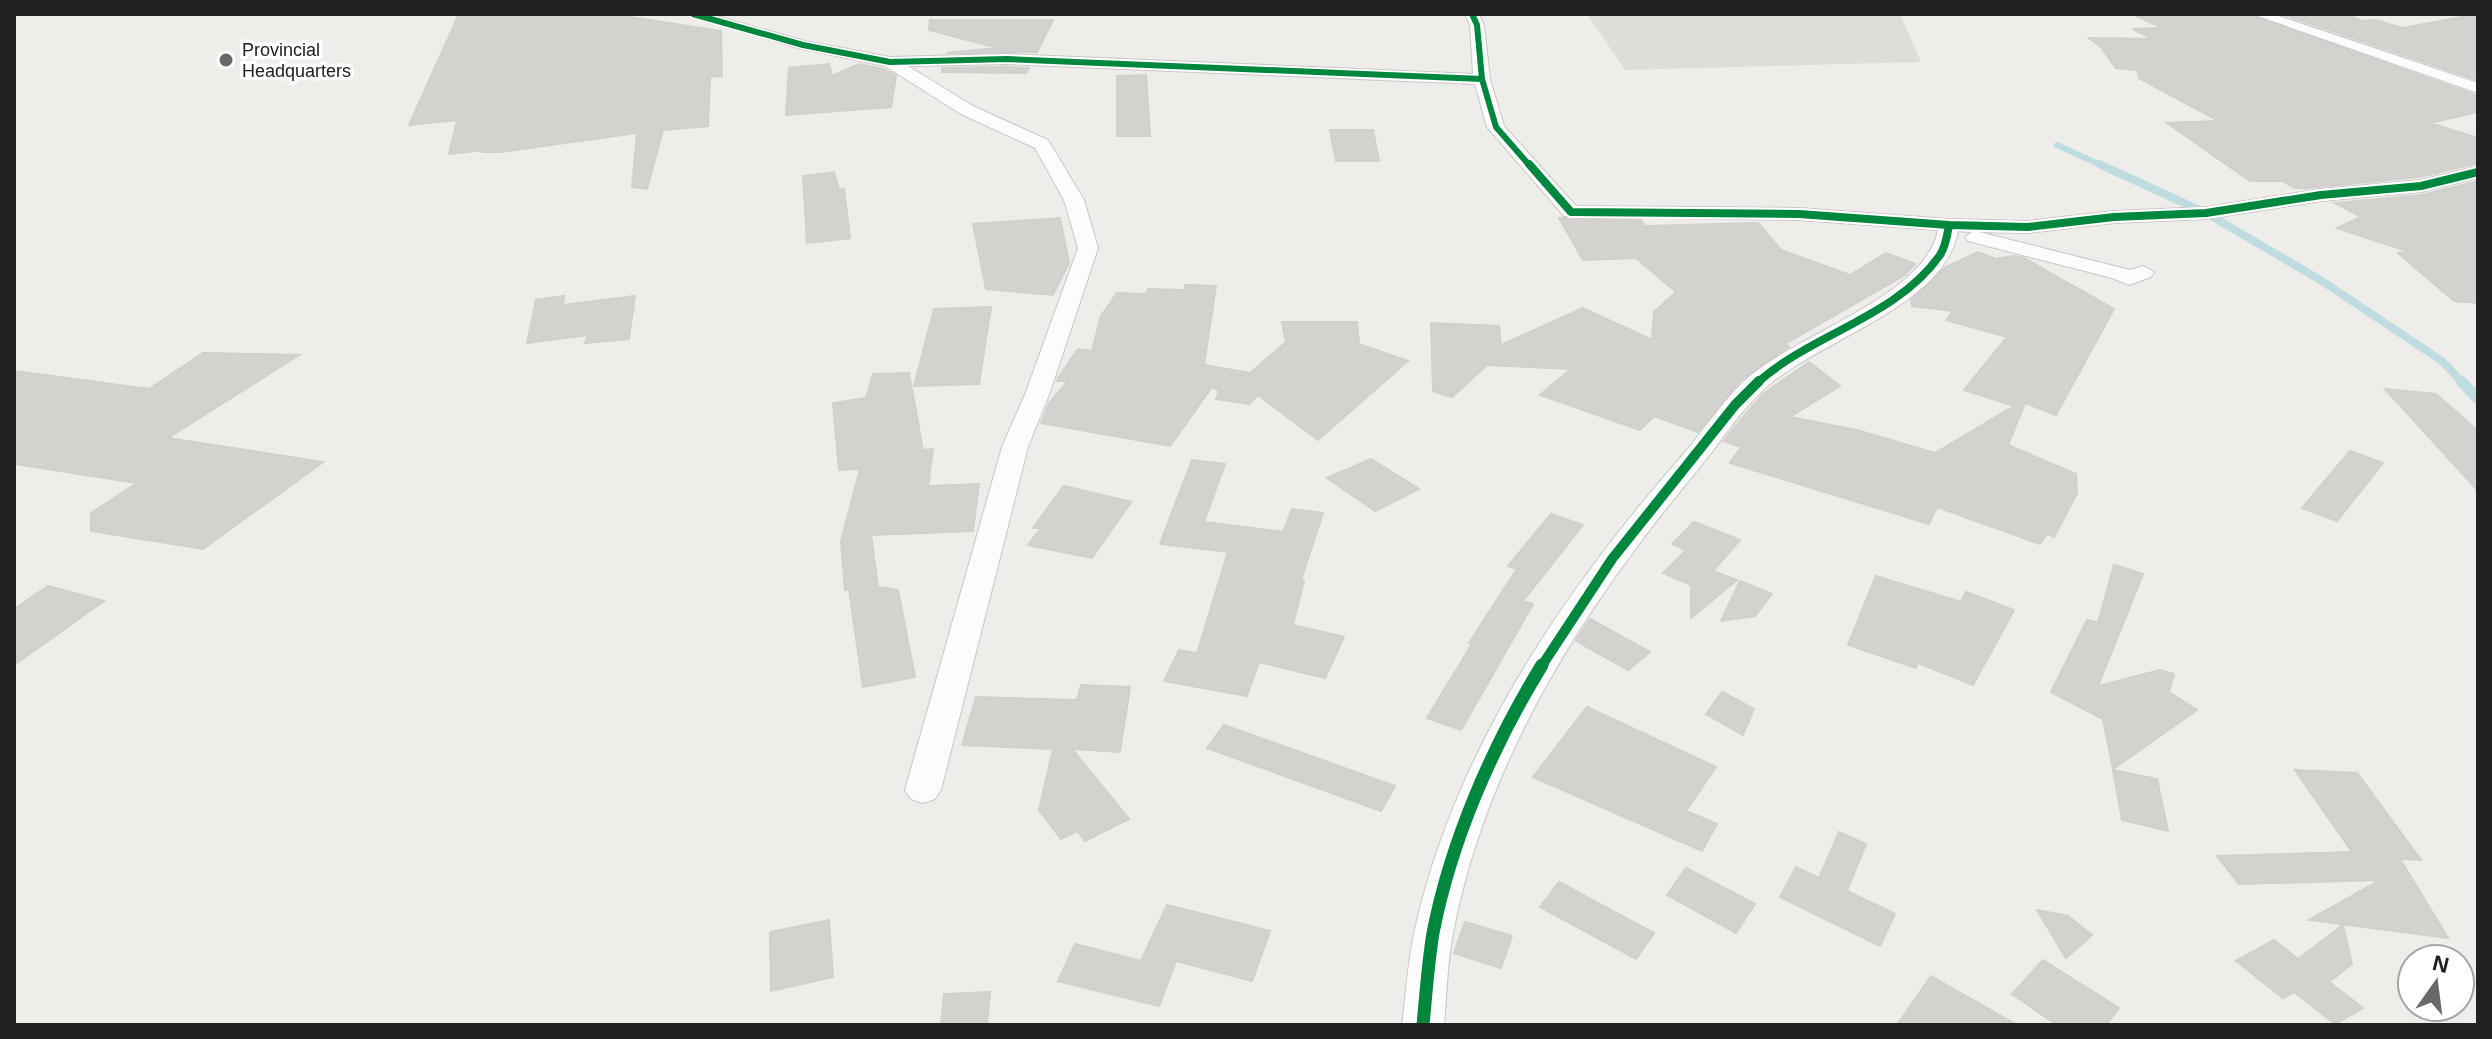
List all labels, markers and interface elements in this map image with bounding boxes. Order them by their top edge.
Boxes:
place label: Provincial Headquarters [242,40,351,81]
marker: Provincial Headquarters [217,51,235,69]
north arrow [2396,943,2476,1023]
text: N [2430,950,2451,978]

